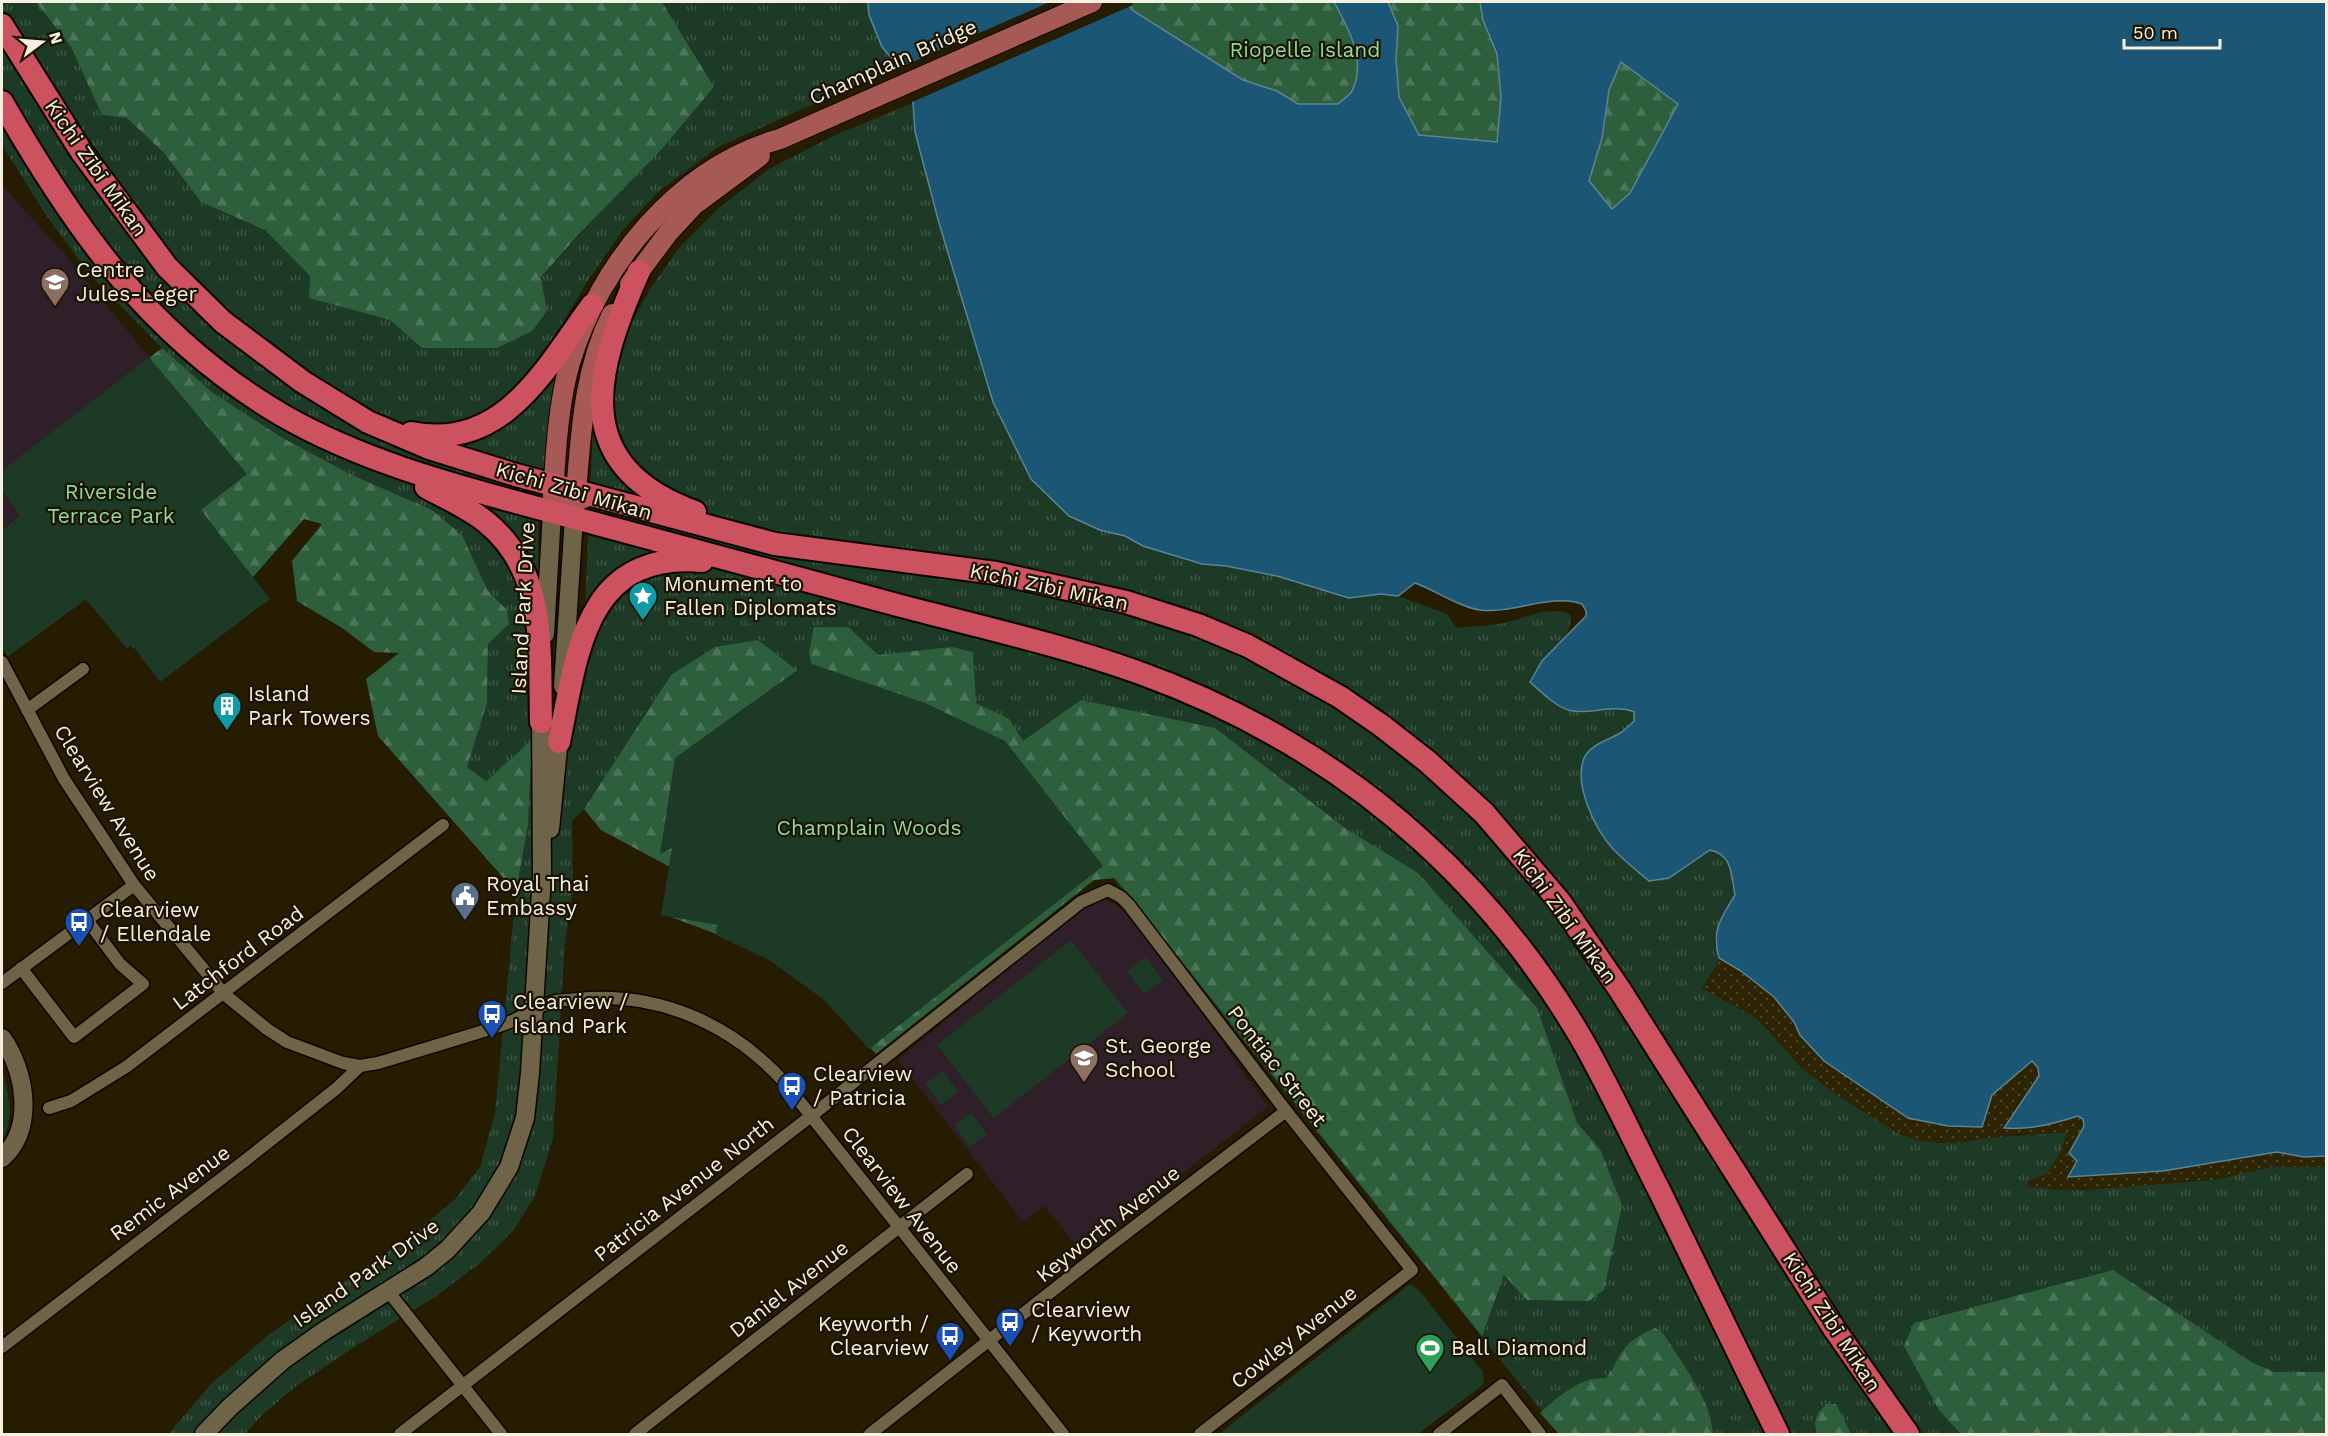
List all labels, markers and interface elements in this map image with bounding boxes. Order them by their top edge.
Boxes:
north arrow [12,12,72,72]
scale bar [2124,12,2220,50]
street label: Champlain Bridge [805,13,980,110]
text: 50 m [2133,22,2178,43]
text: N [45,30,67,46]
park label: Riopelle Island [1229,37,1381,62]
street label: Kichi Zībī Mīkan [40,94,153,241]
place label: Centre Jules-Léger [76,257,198,306]
school or university icon: Centre Jules-Léger [39,266,71,308]
street label: Kichi Zībī Mīkan [493,456,655,525]
park label: Riverside Terrace Park [47,479,175,528]
street label: Island Park Drive [505,521,540,695]
street label: Kichi Zībī Mīkan [967,557,1131,616]
place label: Monument to Fallen Diplomats [664,571,837,620]
place icon: Monument to Fallen Diplomats [627,580,659,622]
place label: Island Park Towers [248,681,370,730]
building icon: Island Park Towers [211,690,243,732]
street label: Clearview Avenue [49,720,166,885]
park label: Champlain Woods [777,815,961,840]
street label: Kichi Zībī Mīkan [1508,843,1623,988]
place label: Royal Thai Embassy [486,871,589,920]
public building icon: Royal Thai Embassy [449,880,481,922]
place label: Clearview / Ellendale [100,897,211,946]
street label: Latchford Road [167,900,308,1015]
bus stop icon: Clearview / Ellendale [63,906,95,948]
place label: Clearview / Island Park [513,989,628,1038]
bus stop icon: Clearview / Island Park [476,998,508,1040]
street label: Pontiac Street [1222,1000,1332,1131]
place label: St. George School [1105,1033,1211,1082]
school or university icon: St. George School [1068,1042,1100,1084]
place label: Clearview / Patricia [813,1061,912,1110]
bus stop icon: Clearview / Patricia [776,1070,808,1112]
street label: Patricia Avenue North [589,1111,779,1267]
street label: Clearview Avenue [837,1121,967,1278]
street label: Remic Avenue [105,1139,235,1246]
street label: Keyworth Avenue [1031,1160,1185,1287]
street label: Island Park Drive [288,1213,444,1332]
street label: Daniel Avenue [724,1234,853,1343]
street label: Kichi Zībī Mīkan [1778,1247,1887,1396]
street label: Cowley Avenue [1226,1280,1362,1394]
place label: Clearview / Keyworth [1031,1297,1142,1346]
bus stop icon: Clearview / Keyworth [994,1306,1026,1348]
place label: Keyworth / Clearview [818,1311,929,1360]
bus stop icon: Keyworth / Clearview [934,1320,966,1362]
sports icon: Ball Diamond [1414,1332,1446,1374]
place label: Ball Diamond [1451,1335,1587,1360]

